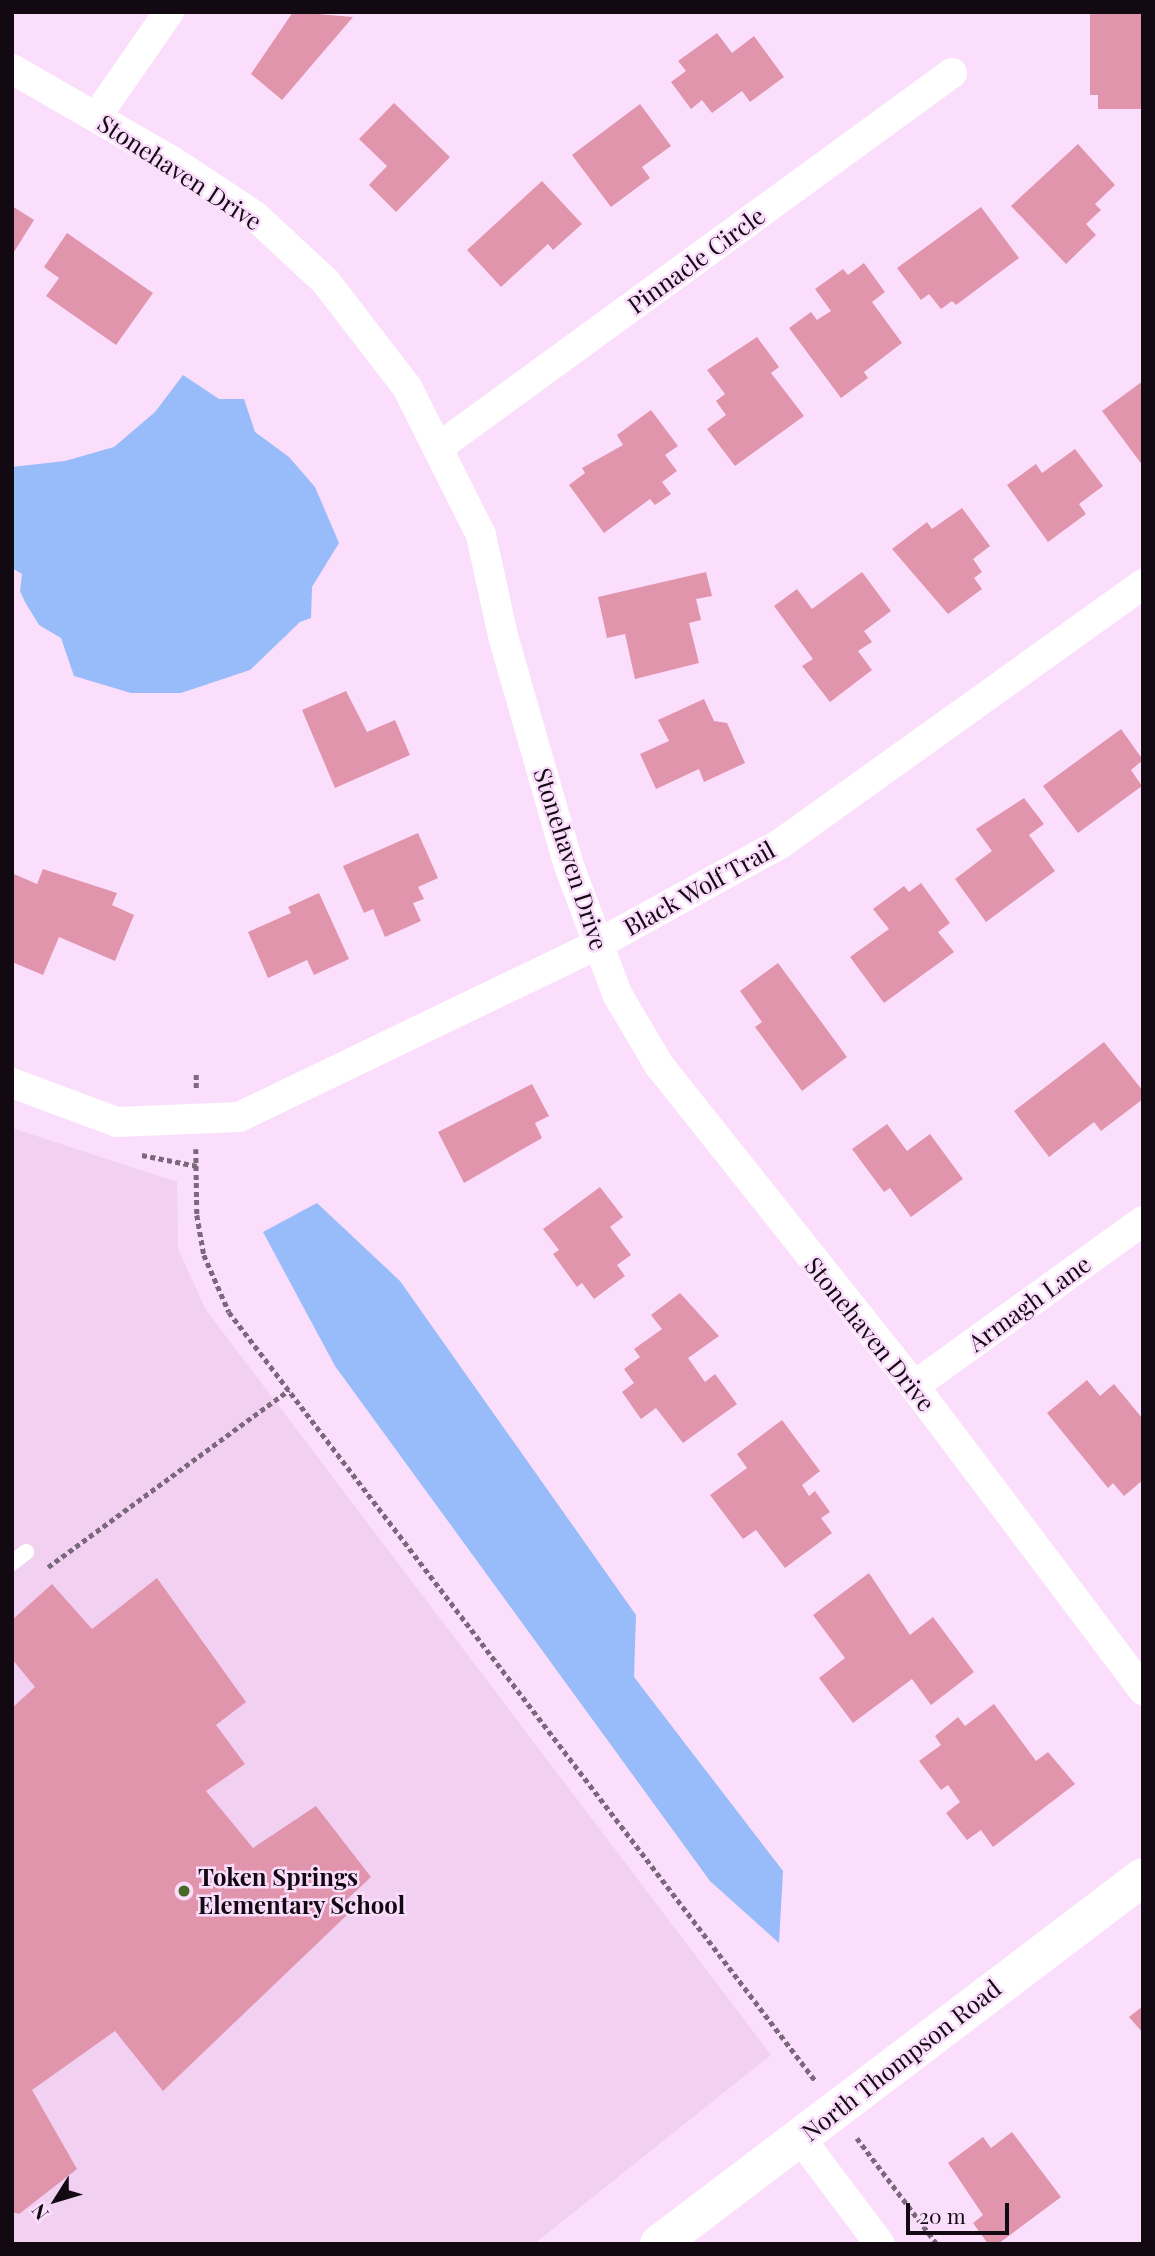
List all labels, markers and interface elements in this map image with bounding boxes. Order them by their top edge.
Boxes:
street label: Stonehaven Drive [93,108,267,236]
street label: Pinnacle Circle [622,201,770,319]
street label: Stonehaven Drive [528,764,614,954]
street label: Black Wolf Trail [618,834,780,942]
street label: Armagh Lane [962,1249,1096,1357]
street label: Stonehaven Drive [799,1251,941,1417]
place label: Token Springs Elementary School [198,1863,406,1919]
marker: Token Springs Elementary School [176,1883,192,1899]
street label: North Thompson Road [796,1973,1006,2147]
north arrow [21,2165,91,2235]
scale bar [910,2190,1013,2234]
text: N [25,2199,54,2226]
text: 20 m [919,2201,966,2229]

